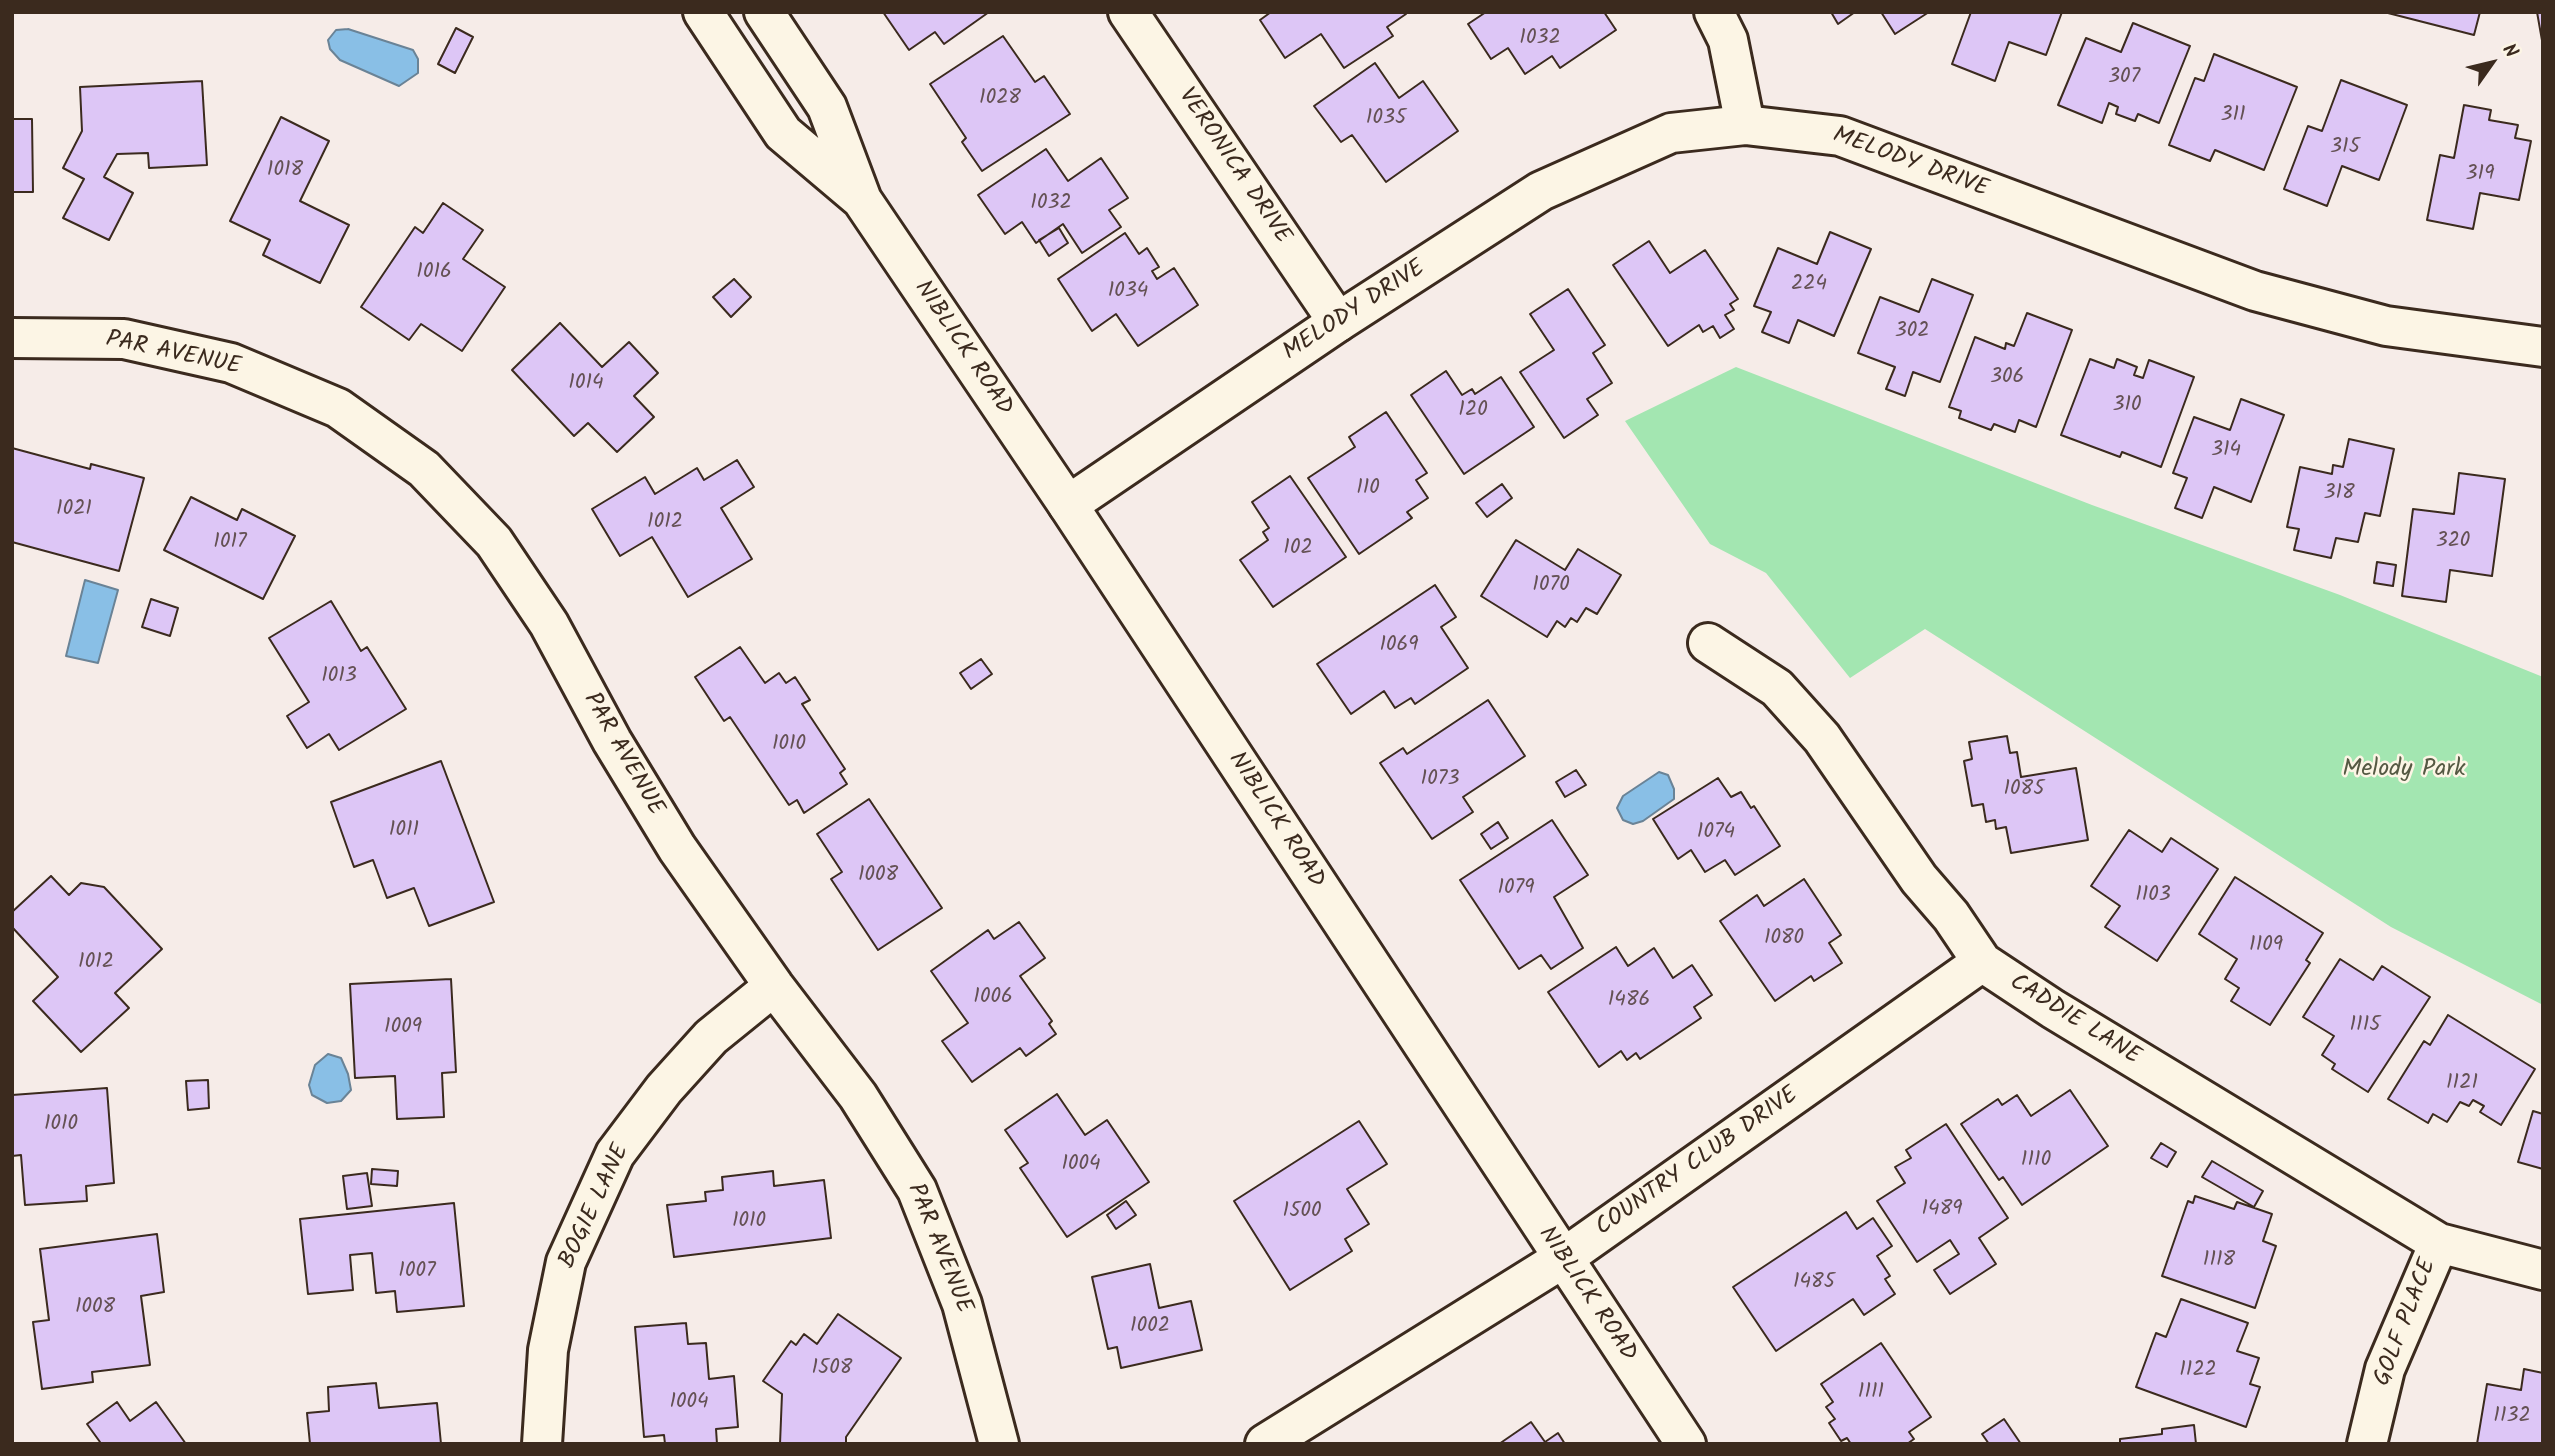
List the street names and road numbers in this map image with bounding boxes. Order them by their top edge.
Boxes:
street label: VERONICA DRIVE [1170,84,1296,250]
street label: MELODY DRIVE [1828,123,1992,205]
street label: MELODY DRIVE [1279,255,1431,369]
street label: NIBLICK ROAD [906,276,1018,422]
street label: PAR AVENUE [103,327,243,383]
street label: PAR AVENUE [575,688,669,822]
street label: NIBLICK ROAD [1220,748,1330,894]
street label: CADDIE LANE [2003,969,2145,1073]
street label: COUNTRY CLUB DRIVE [1591,1082,1805,1244]
street label: BOGIE LANE [555,1140,637,1274]
street label: PAR AVENUE [899,1180,977,1318]
street label: NIBLICK ROAD [1530,1222,1642,1368]
street label: GOLF PLACE [2370,1255,2444,1391]

